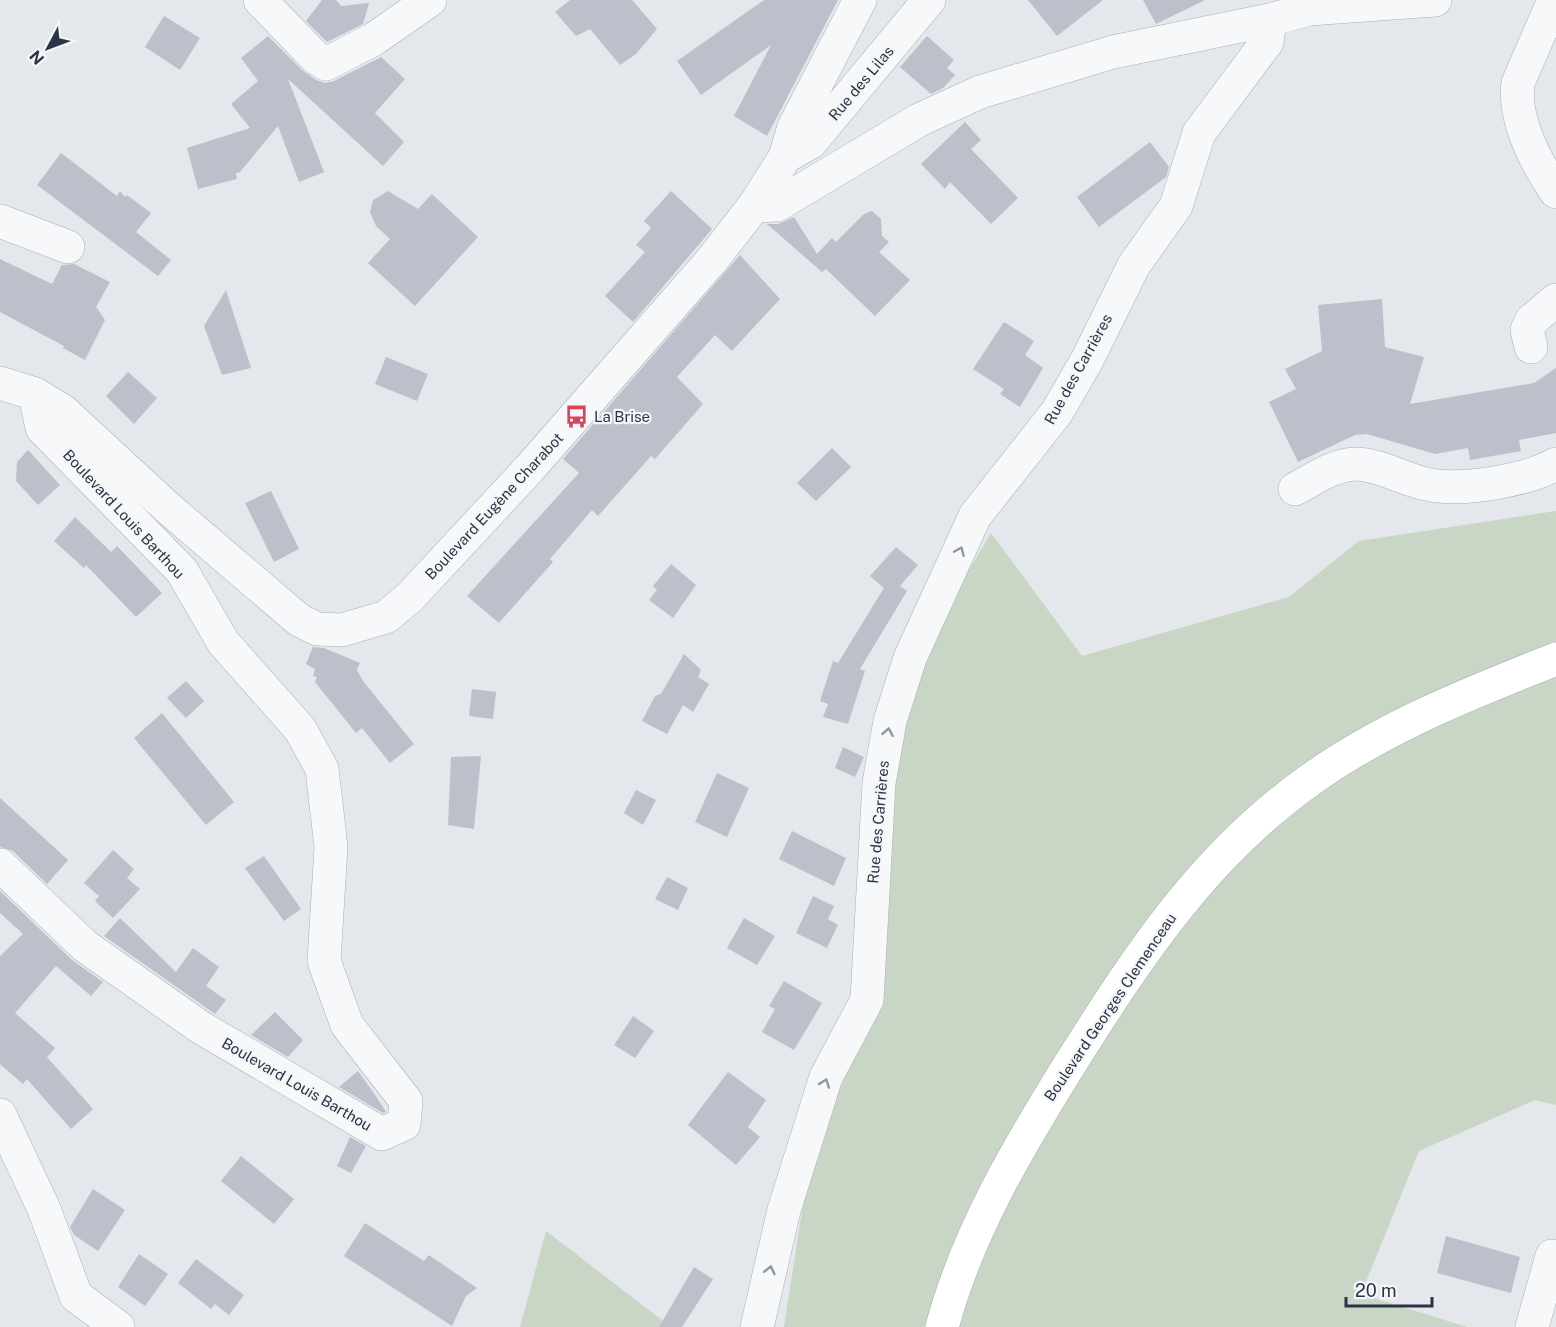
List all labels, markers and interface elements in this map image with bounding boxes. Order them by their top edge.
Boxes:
north arrow [18,18,78,78]
street label: Rue des Lilas [825,42,897,124]
text: N [26,47,48,68]
street label: Rue des Carrières [1041,311,1115,427]
bus stop icon: La Brise [563,403,589,429]
place label: La Brise [594,408,650,425]
street label: Boulevard Eugène Charabot [422,429,567,583]
street label: Boulevard Louis Barthou [60,446,188,582]
one-way arrow [953,546,965,557]
one-way arrow [881,727,894,737]
street label: Rue des Carrières [864,760,892,884]
street label: Boulevard Georges Clemenceau [1041,910,1179,1104]
street label: Boulevard Louis Barthou [219,1034,375,1134]
one-way arrow [817,1078,830,1089]
one-way arrow [763,1265,776,1275]
scale bar [1346,1270,1432,1308]
text: 20 m [1355,1280,1397,1301]

